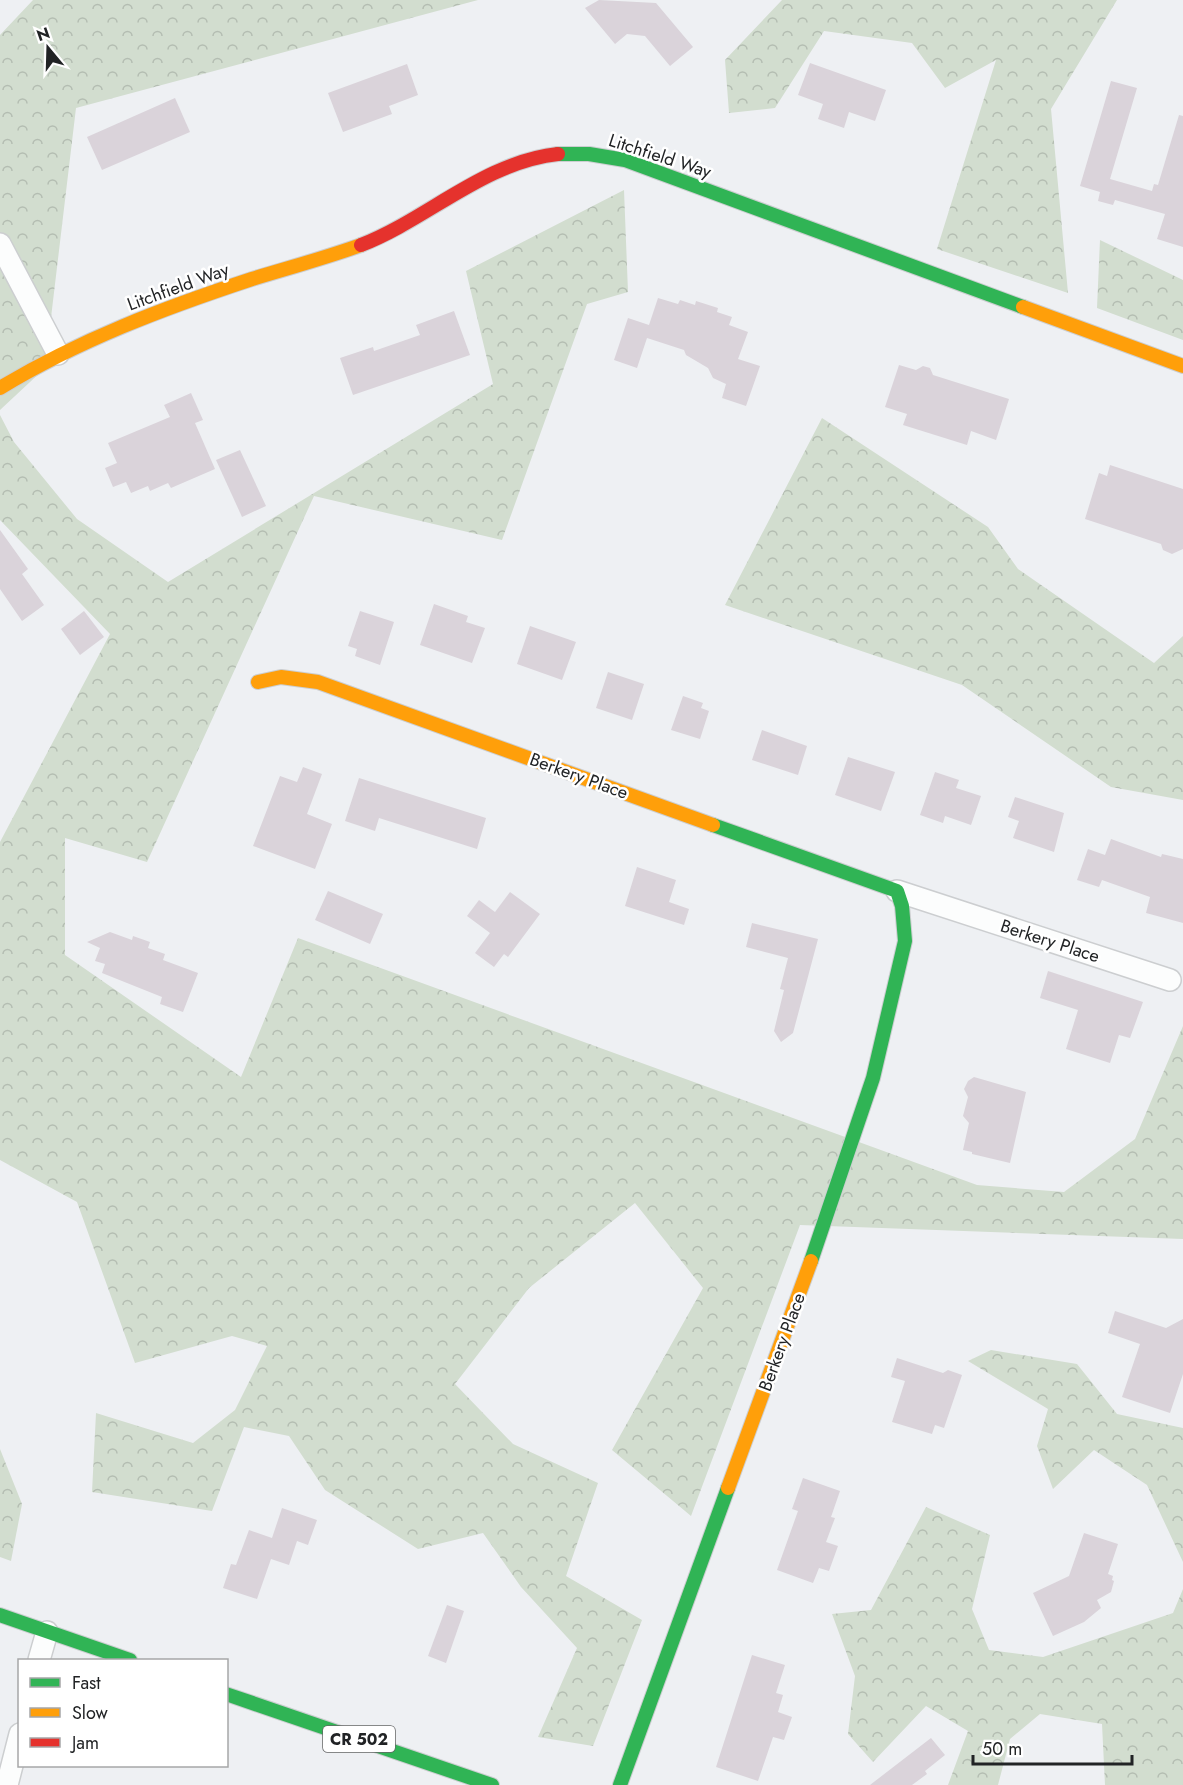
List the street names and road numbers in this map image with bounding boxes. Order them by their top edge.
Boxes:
street label: Litchfield Way [605,127,715,185]
street label: Litchfield Way [123,257,233,317]
street label: Berkery Place [526,746,632,806]
street label: Berkery Place [997,913,1103,969]
street label: Berkery Place [752,1289,812,1395]
road number: CR 502 [323,1726,395,1752]

